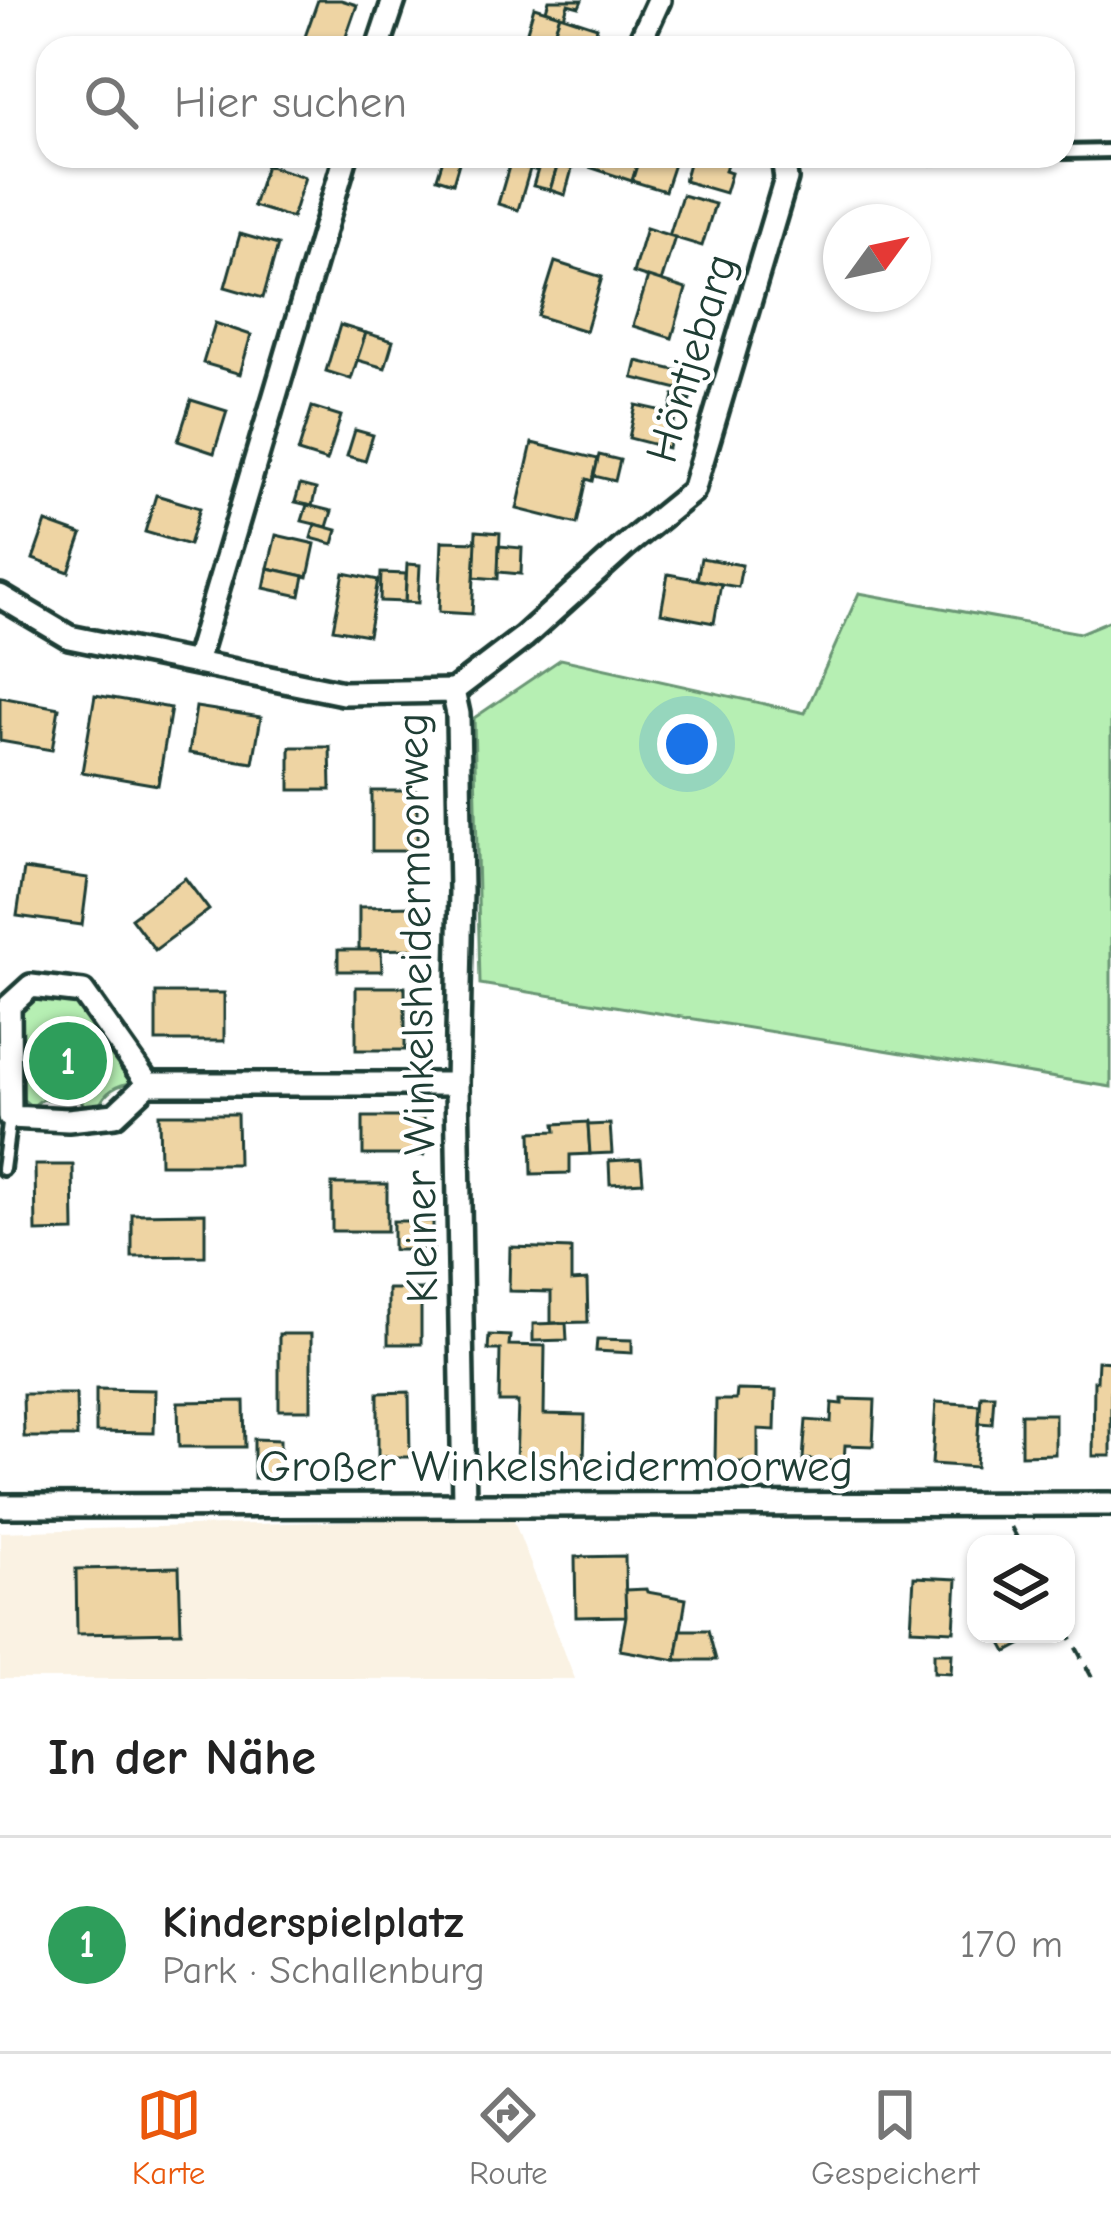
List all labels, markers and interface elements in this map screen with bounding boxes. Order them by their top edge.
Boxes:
search box [36,36,1075,168]
icon: search [78,69,144,135]
text: Hier suchen [174,76,407,128]
north arrow [823,204,931,312]
street label: Höntjebarg [635,248,747,468]
street label: Kleiner Winkelsheidermoorweg [386,712,448,1304]
your location [657,714,717,774]
pin: 1 [29,1016,107,1106]
street label: Großer Winkelsheidermoorweg [259,1440,853,1492]
map controls [967,1535,1075,1643]
button: layers [967,1535,1075,1643]
text: In der Nähe [48,1728,316,1787]
text: Kinderspielplatz [162,1896,464,1948]
text: 1 [79,1922,95,1967]
text: 170 m [960,1922,1063,1967]
text: Park · Schallenburg [162,1948,485,1993]
tab: Karte [132,2082,205,2192]
tab: Route [469,2082,548,2192]
tab: Gespeichert [811,2082,979,2192]

